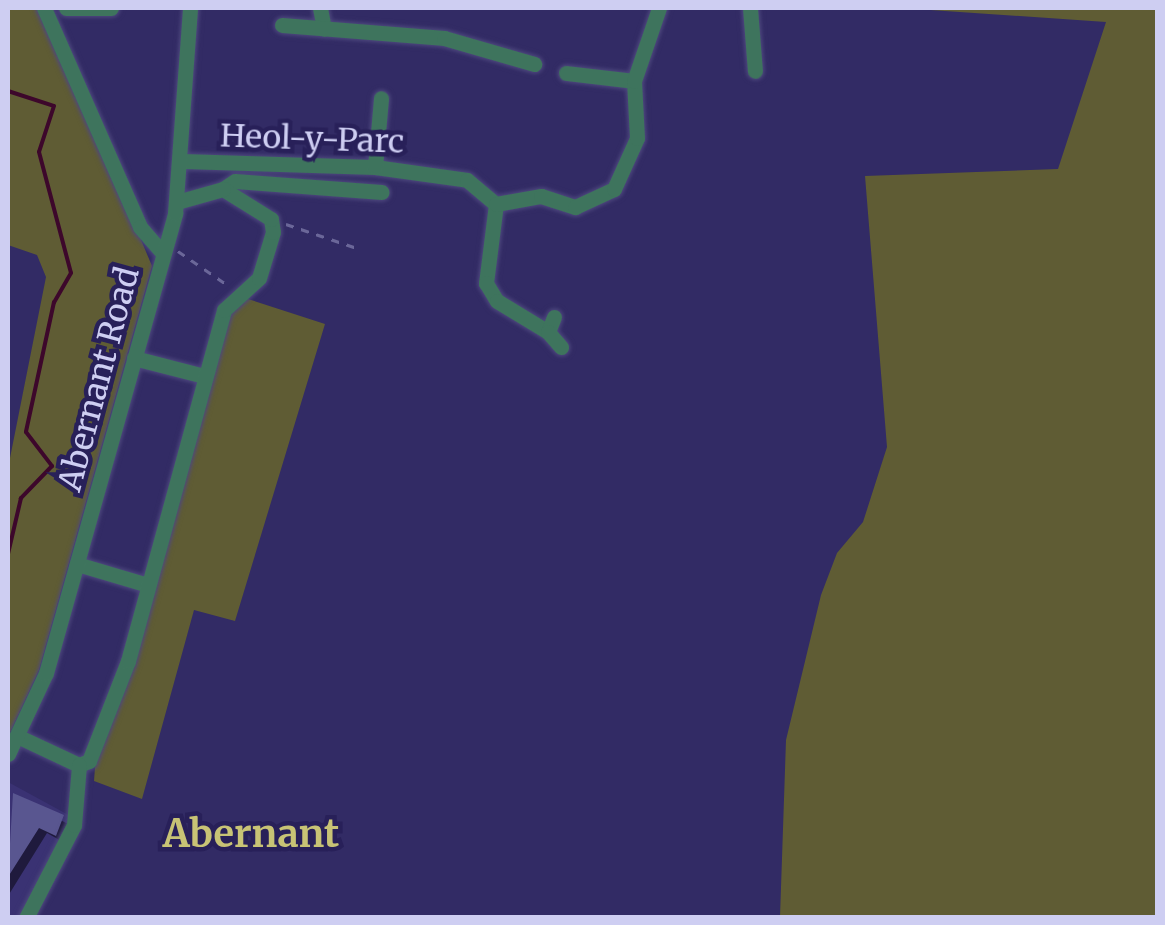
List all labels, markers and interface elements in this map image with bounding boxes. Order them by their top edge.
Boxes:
street label: Heol-y-Parc [219,117,405,161]
street label: Abernant Road [51,263,147,495]
district label: Abernant [163,811,339,857]

